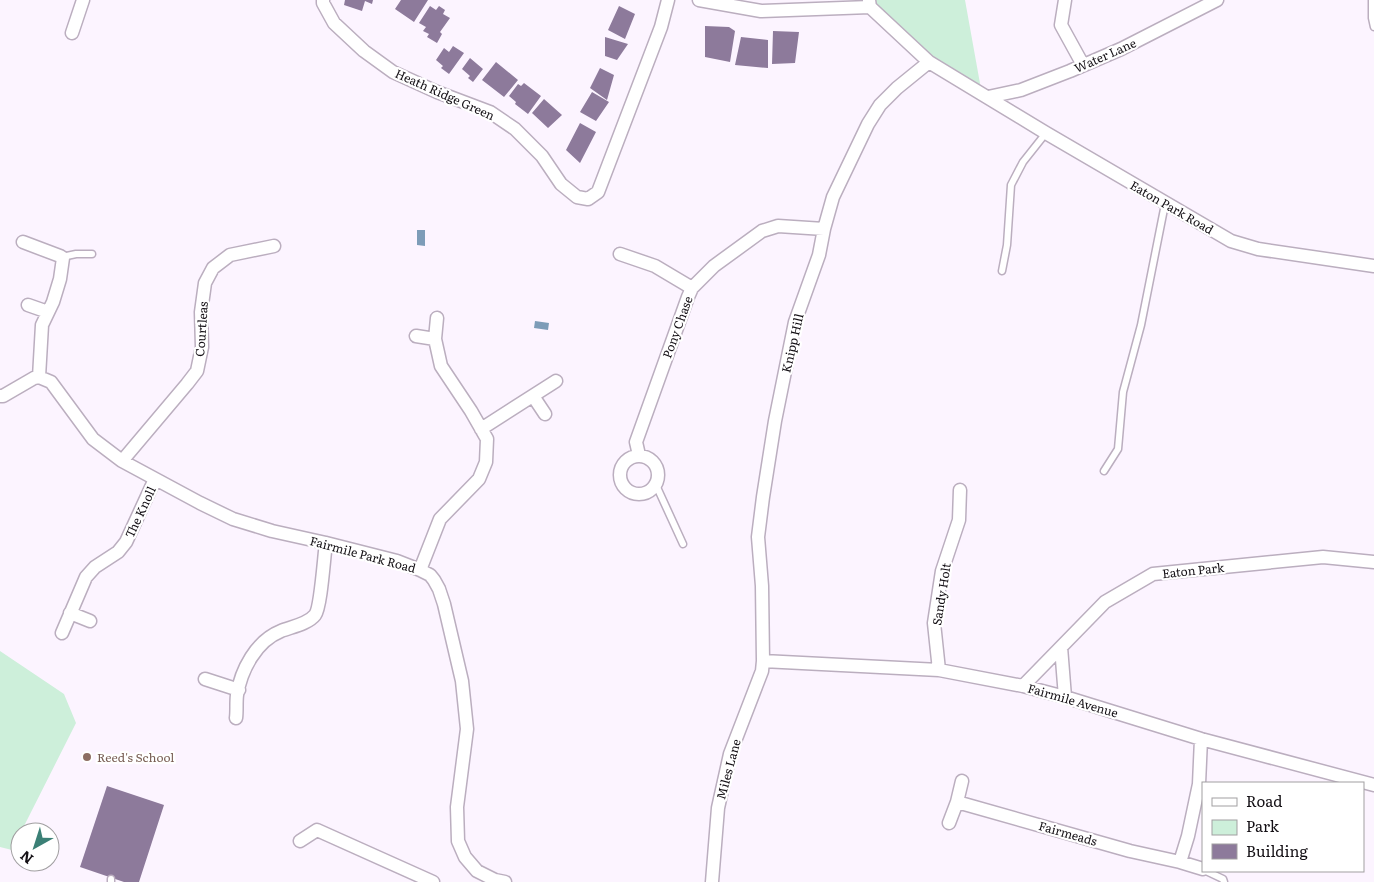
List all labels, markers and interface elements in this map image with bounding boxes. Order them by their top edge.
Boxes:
street label: Water Lane [1071,33,1139,77]
street label: Heath Ridge Green [392,64,498,124]
street label: Eaton Park Road [1127,176,1218,239]
street label: Pony Chase [657,293,697,361]
street label: Courtleas [190,300,212,357]
street label: Knipp Hill [776,312,808,374]
street label: The Knoll [120,483,160,541]
street label: Fairmile Park Road [308,531,419,577]
street label: Eaton Park [1161,558,1226,582]
street label: Sandy Holt [927,561,955,627]
street label: Fairmile Avenue [1026,678,1120,722]
street label: Miles Lane [711,737,745,801]
place label: Reed's School [97,748,174,766]
marker: Reed's School [81,751,93,763]
legend [1202,782,1364,872]
text: Road [1246,789,1282,812]
text: Park [1246,814,1280,837]
street label: Fairmeads [1037,816,1100,850]
north arrow [10,822,60,872]
text: Building [1246,839,1308,862]
text: N [15,846,37,869]

